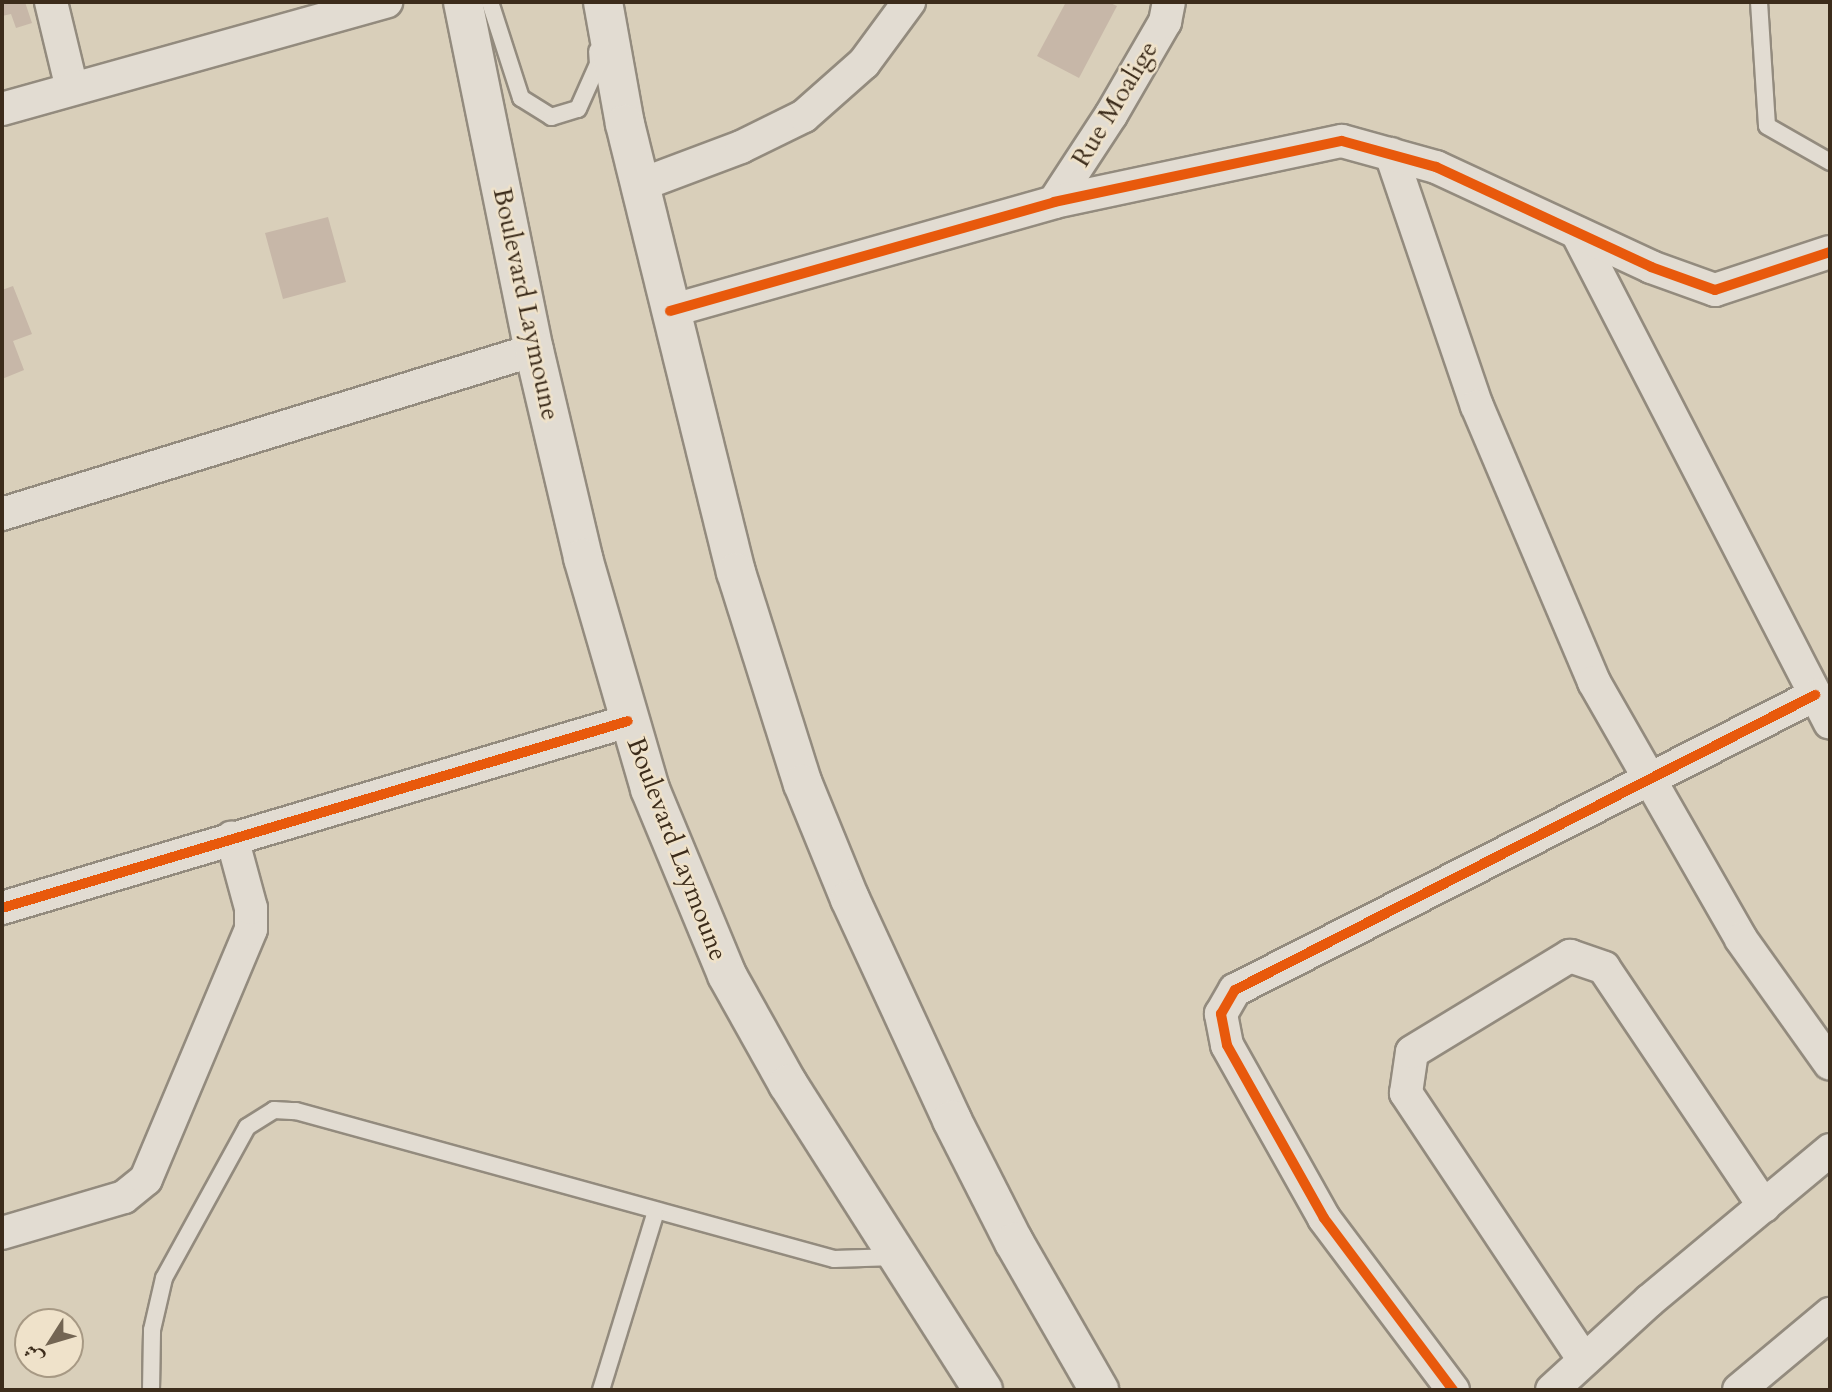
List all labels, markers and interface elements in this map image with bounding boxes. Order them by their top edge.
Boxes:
street label: Rue Moalige [1065,35,1165,173]
street label: Boulevard Laymoune [486,185,566,423]
street label: Boulevard Laymoune [620,733,734,965]
north arrow [14,1308,84,1378]
text: ش [18,1339,50,1370]

